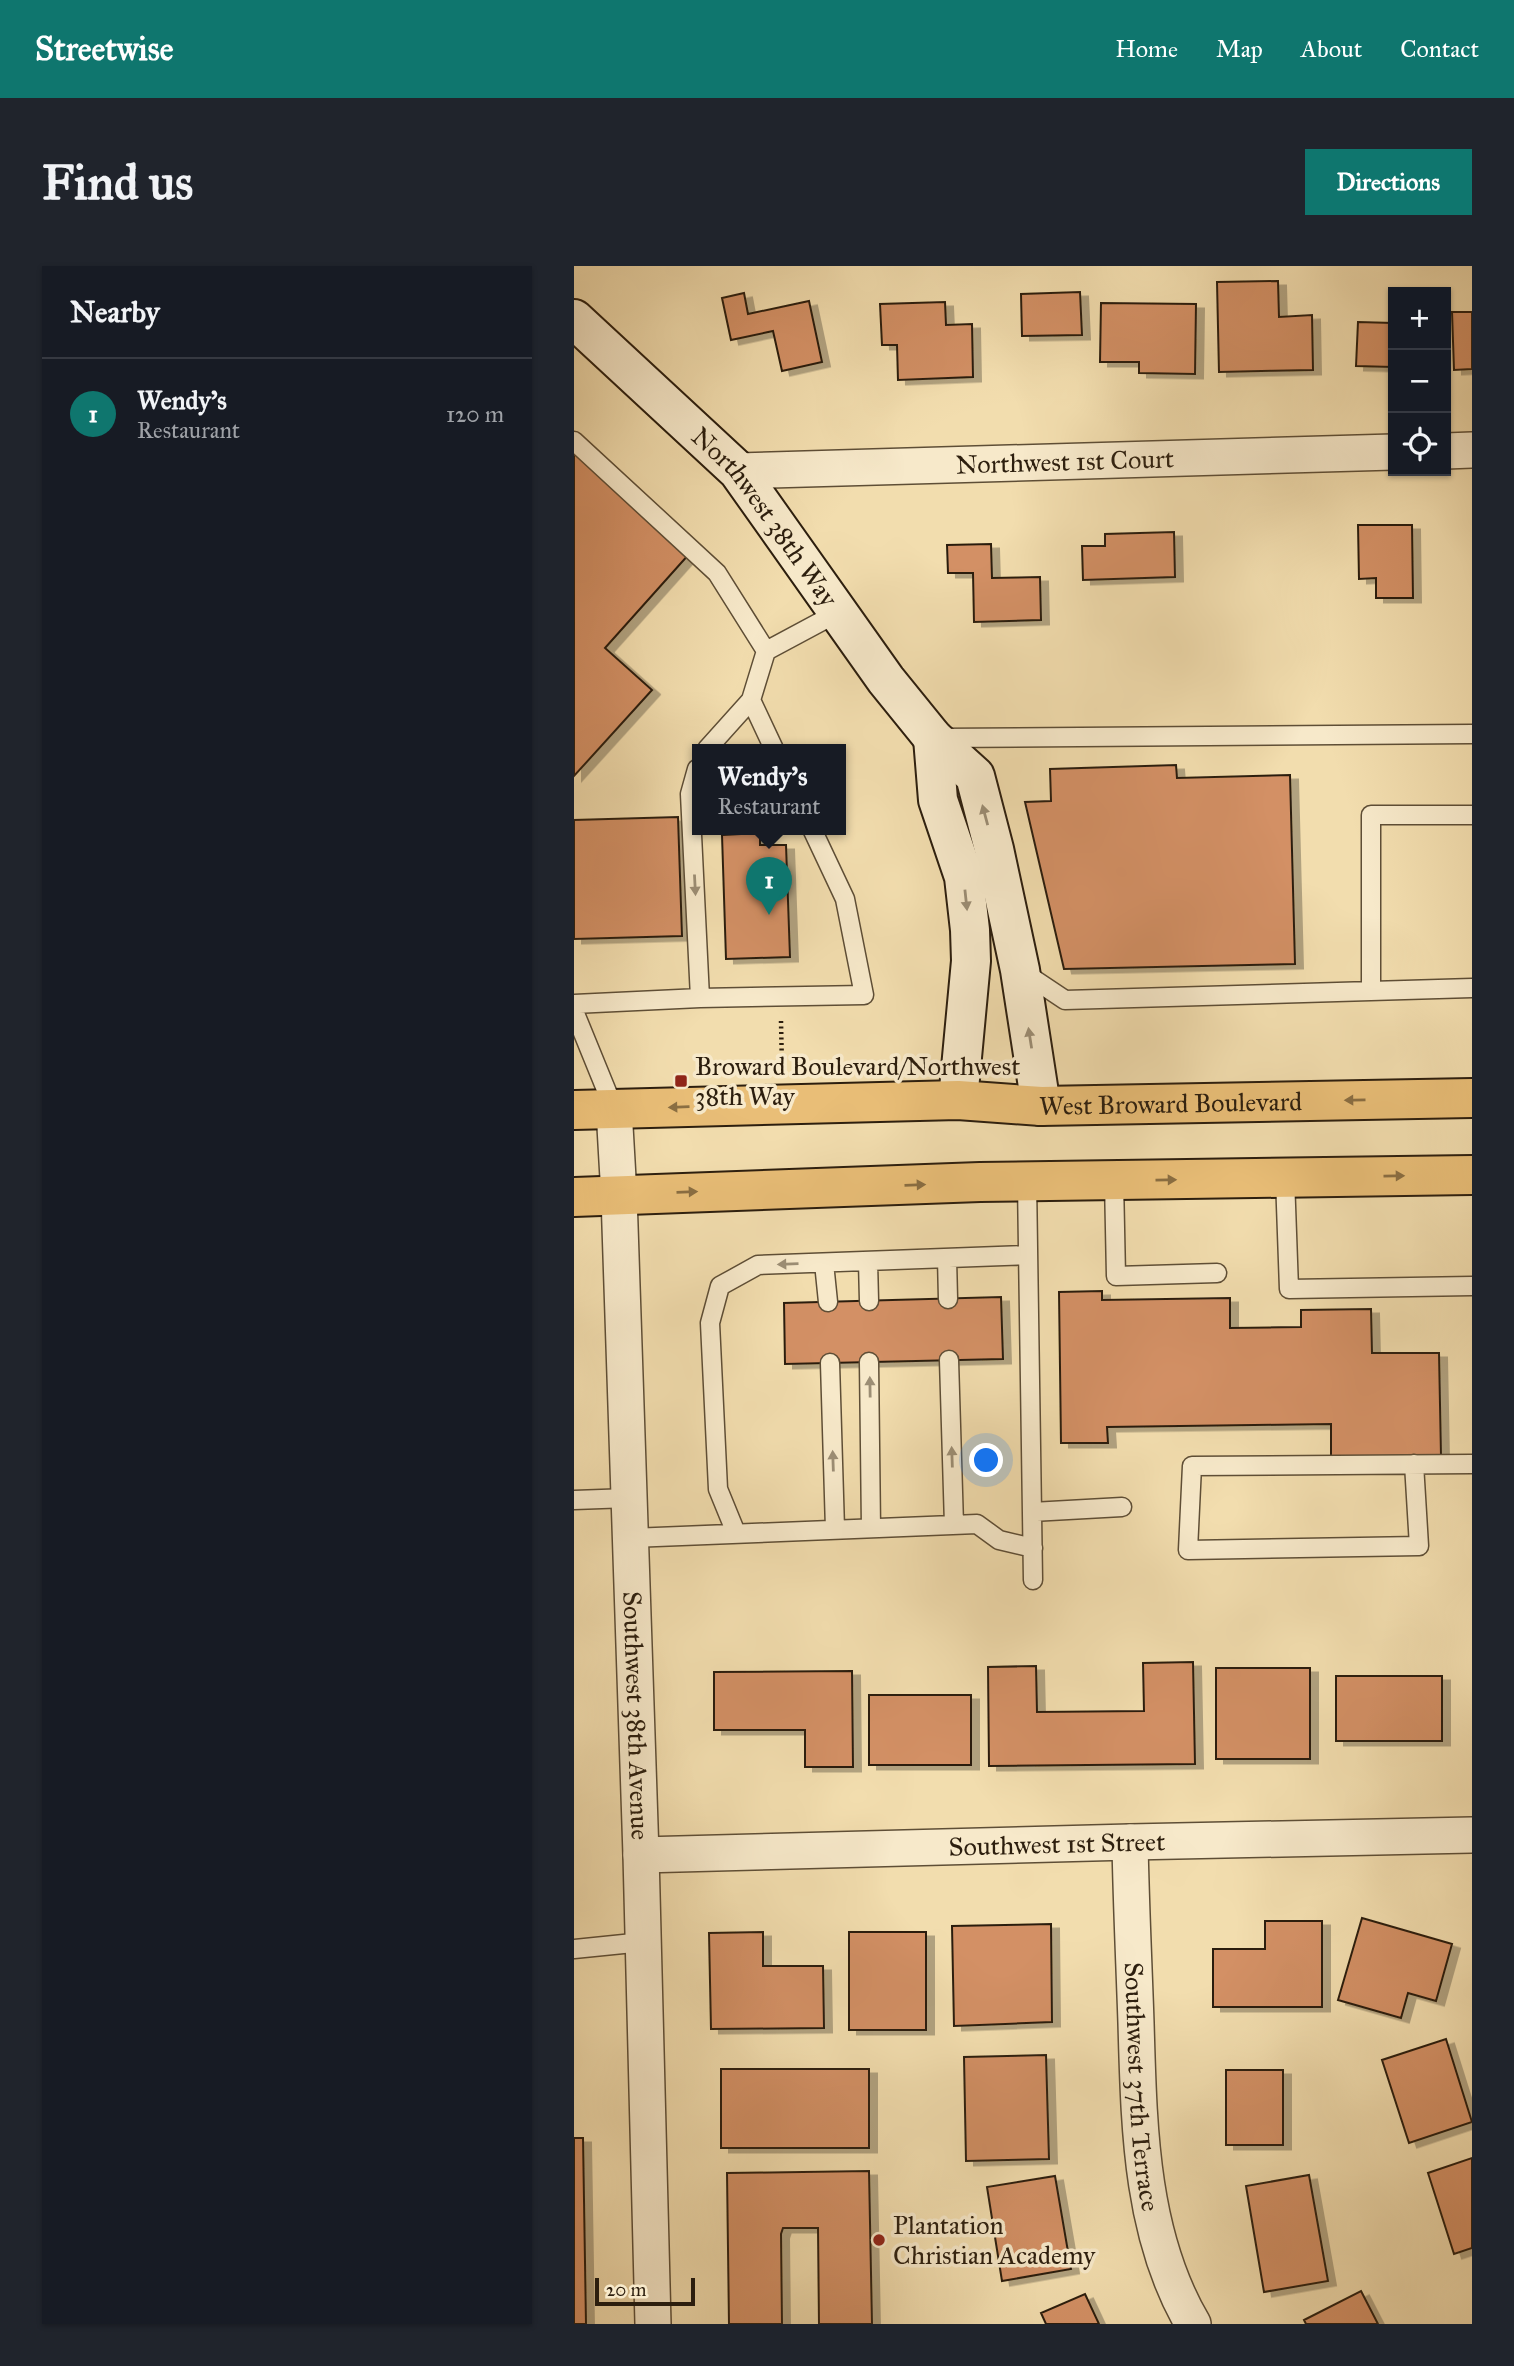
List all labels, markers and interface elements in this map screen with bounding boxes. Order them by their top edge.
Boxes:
text: Streetwise [35,29,173,69]
text: Home [1115,34,1178,64]
text: Map [1216,34,1263,64]
text: About [1301,34,1362,64]
text: Contact [1400,34,1479,64]
button: Directions [1305,149,1472,215]
text: Find us [42,153,193,212]
map controls [1388,287,1451,476]
button: + [1388,287,1451,350]
text: Nearby [70,294,160,330]
button: − [1388,350,1451,413]
text: Wendy's [137,384,227,416]
text: 1 [88,400,98,428]
text: 120 m [446,400,504,428]
button: locate [1388,413,1451,476]
text: Restaurant [137,416,240,444]
street label: Northwest 38th Way [685,420,845,613]
street label: Northwest 1st Court [955,442,1174,481]
popup [692,744,846,835]
text: Wendy's [718,760,807,792]
text: Restaurant [718,792,820,820]
one-way arrow [980,804,990,825]
pin: 1 [746,857,792,915]
one-way arrow [689,874,700,896]
one-way arrow [961,889,972,911]
one-way arrow [1025,1027,1036,1049]
place label: Broward Boulevard/Northwest 38th Way [695,1050,1020,1112]
marker: Broward Boulevard/Northwest 38th Way [673,1073,689,1089]
street label: West Broward Boulevard [1039,1085,1302,1122]
one-way arrow [1344,1094,1366,1106]
one-way arrow [668,1101,690,1113]
one-way arrow [1383,1171,1405,1182]
one-way arrow [1156,1174,1178,1186]
one-way arrow [904,1179,926,1190]
one-way arrow [676,1187,698,1198]
one-way arrow [777,1259,799,1270]
one-way arrow [864,1375,876,1397]
your location [969,1443,1003,1477]
one-way arrow [946,1445,958,1467]
one-way arrow [827,1450,839,1472]
street label: Southwest 38th Avenue [616,1591,656,1841]
street label: Southwest 1st Street [948,1825,1166,1863]
street label: Southwest 37th Terrace [1118,1961,1167,2214]
place label: Plantation Christian Academy [893,2209,1096,2271]
marker: Plantation Christian Academy [871,2232,887,2248]
scale bar [595,2275,695,2307]
text: 20 m [606,2278,647,2301]

